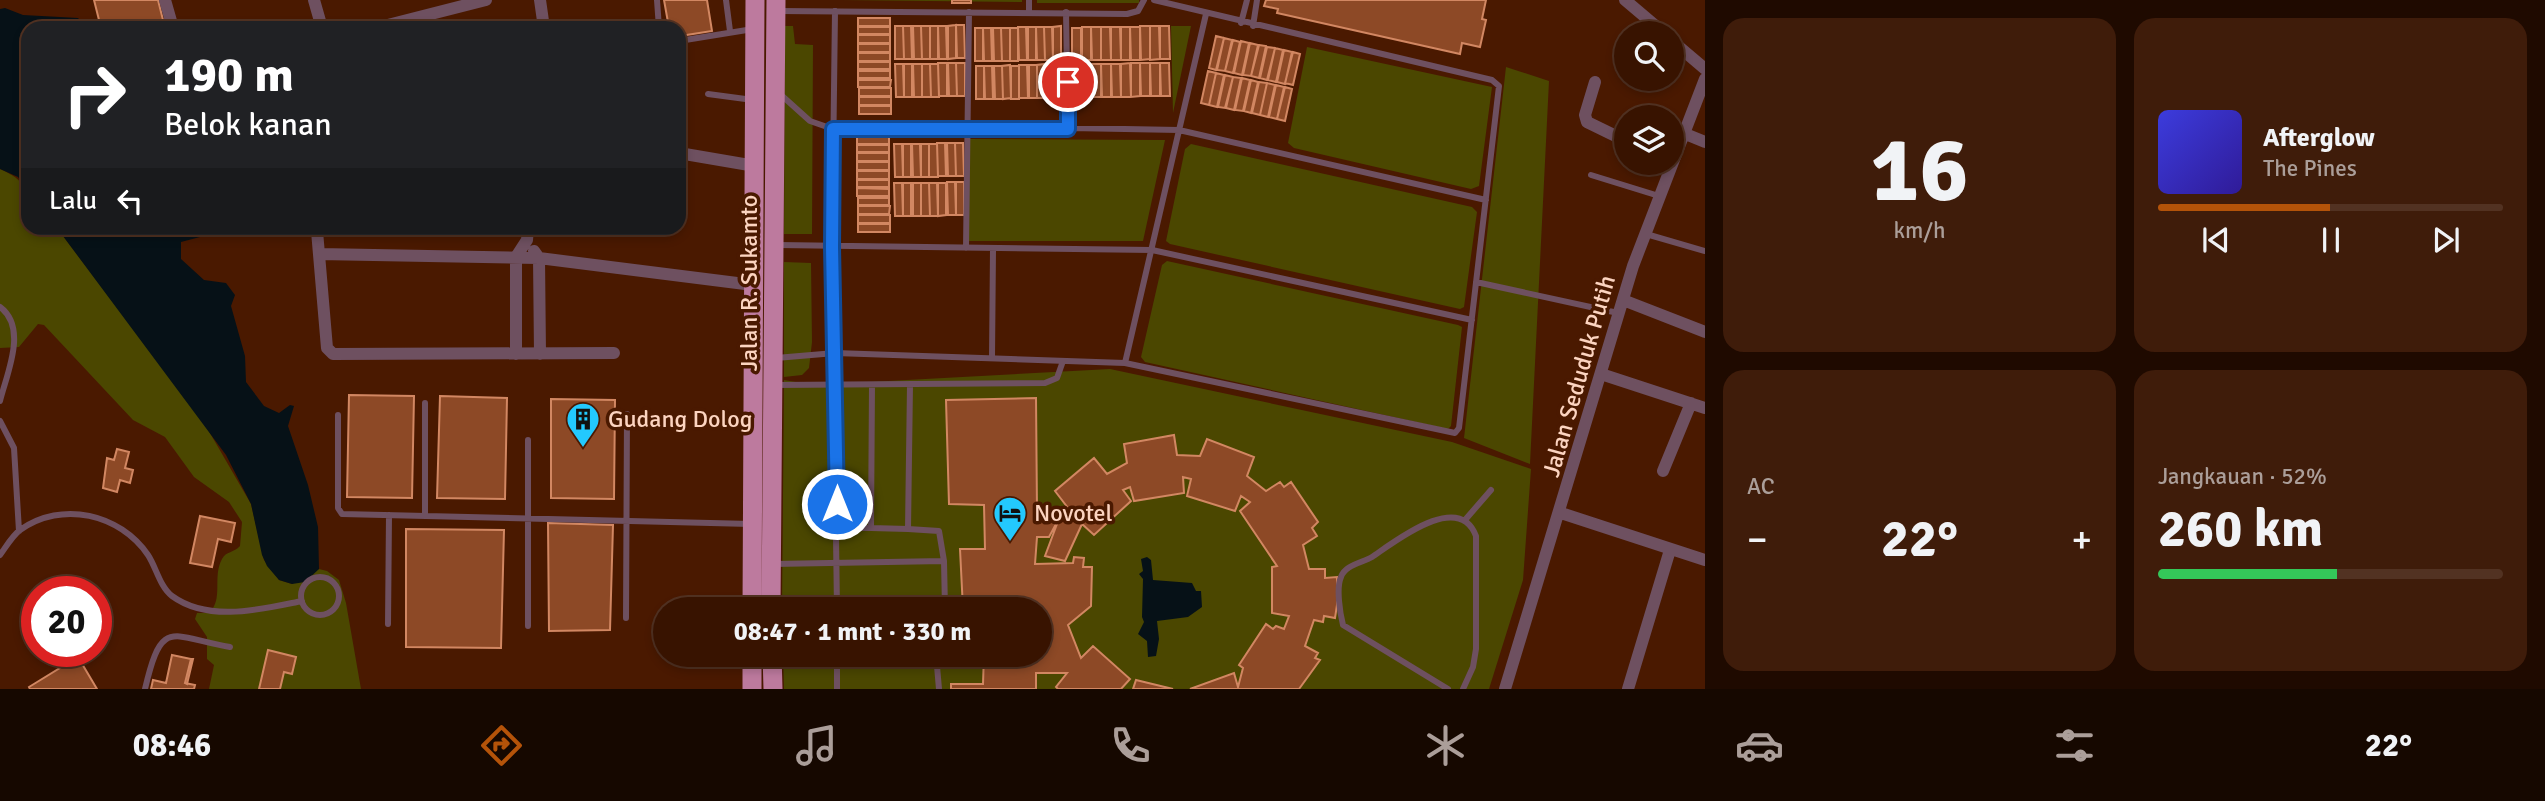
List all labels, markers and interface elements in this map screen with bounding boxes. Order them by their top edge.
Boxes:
map controls [1614,21,1684,175]
button: search [1614,21,1684,91]
text: 190 m [164,45,294,105]
icon: right [49,49,140,140]
pin [1038,52,1098,112]
icon: arrive [1049,63,1087,101]
text: Belok kanan [164,105,332,144]
button: layers [1614,105,1684,175]
text: 16 [1870,114,1969,227]
text: Afterglow [2263,122,2375,154]
text: The Pines [2263,154,2357,183]
icon: left [111,182,149,220]
text: Lalu [49,185,97,217]
street label: Jalan R. Sukamto [734,195,764,371]
text: km/h [1893,216,1946,245]
icon: previous [2197,221,2235,259]
icon: pause [2312,221,2350,259]
icon: next [2427,221,2465,259]
street label: Jalan Seduduk Putih [1536,271,1622,481]
building icon: Gudang Dolog [564,400,602,449]
place label: Gudang Dolog [608,404,752,434]
text: Jangkauan · 52% [2158,462,2327,491]
position arrow [800,467,874,541]
text: AC [1747,472,1775,501]
hotel icon: Novotel [991,494,1029,543]
text: 260 km [2158,497,2323,561]
place label: Novotel [1034,498,1113,528]
text: 22° [1881,507,1958,571]
text: − [1747,516,1768,563]
text: + [2071,516,2092,563]
speed limit sign: 20 [21,576,112,667]
text: 08:47 · 1 mnt · 330 m [734,616,971,648]
icon: directions [477,721,526,770]
icon: music [792,721,841,770]
icon: phone [1106,721,1155,770]
icon: climate [1421,721,1470,770]
icon: car [1735,721,1784,770]
icon: filters [2050,721,2099,770]
text: 08:46 [133,726,211,765]
text: 22° [2365,726,2412,765]

